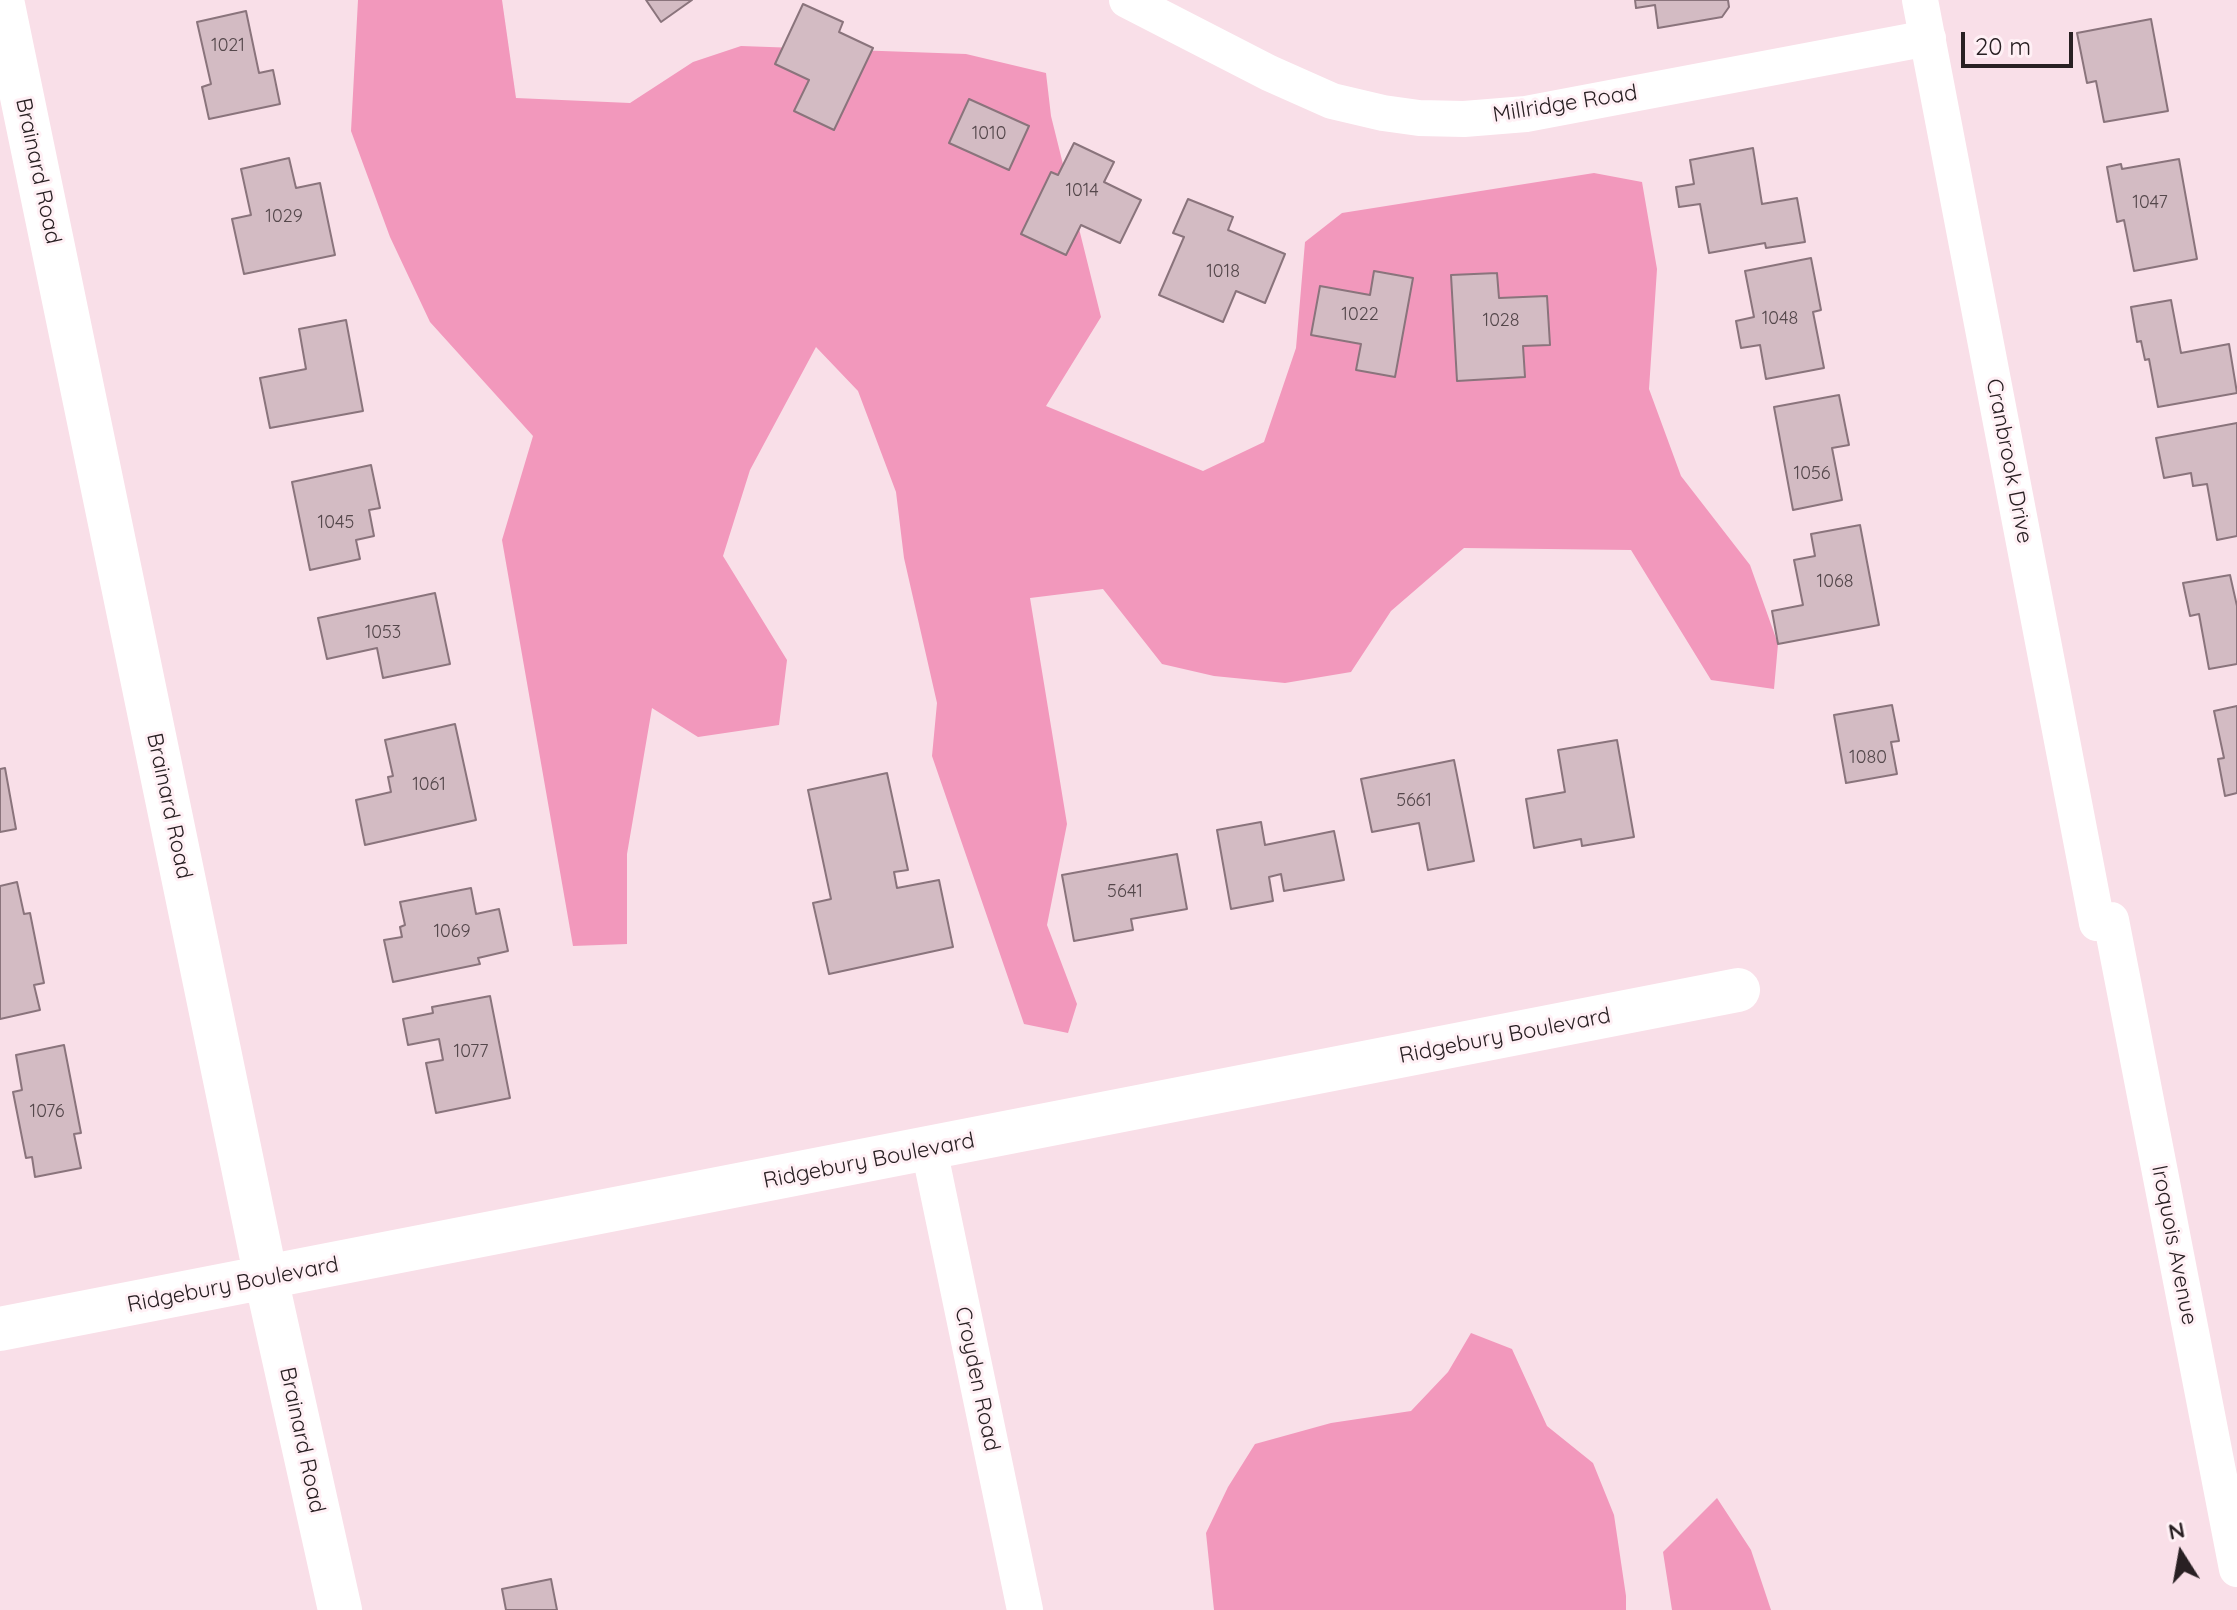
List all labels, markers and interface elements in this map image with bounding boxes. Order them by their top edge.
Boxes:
scale bar [1965,16,2077,66]
text: 20 m [1975,31,2031,61]
house number: 1021 [211,35,245,57]
street label: Millridge Road [1491,80,1639,128]
street label: Brainard Road [10,96,66,246]
house number: 1010 [972,123,1006,145]
house number: 1014 [1065,180,1099,202]
house number: 1047 [2132,192,2168,214]
house number: 1029 [265,206,303,228]
house number: 1018 [1206,261,1240,283]
house number: 1022 [1341,304,1379,326]
house number: 1048 [1762,308,1798,330]
house number: 1028 [1482,310,1520,332]
street label: Cranbrook Drive [1980,376,2038,546]
house number: 1056 [1794,463,1830,485]
house number: 1045 [318,512,354,534]
house number: 1068 [1817,571,1853,593]
house number: 1053 [365,622,401,644]
street label: Brainard Road [141,731,197,881]
house number: 1080 [1849,747,1887,769]
house number: 1061 [412,774,446,796]
house number: 5661 [1396,790,1432,812]
house number: 5641 [1107,881,1143,903]
house number: 1069 [433,921,471,943]
street label: Ridgebury Boulevard [1397,1003,1613,1069]
house number: 1077 [454,1041,488,1063]
house number: 1076 [30,1101,64,1123]
street label: Ridgebury Boulevard [761,1128,977,1194]
street label: Iroquois Avenue [2146,1163,2202,1327]
street label: Ridgebury Boulevard [125,1252,341,1318]
street label: Croyden Road [949,1304,1005,1454]
street label: Brainard Road [274,1365,330,1515]
north arrow [2141,1514,2221,1594]
text: N [2166,1515,2187,1546]

